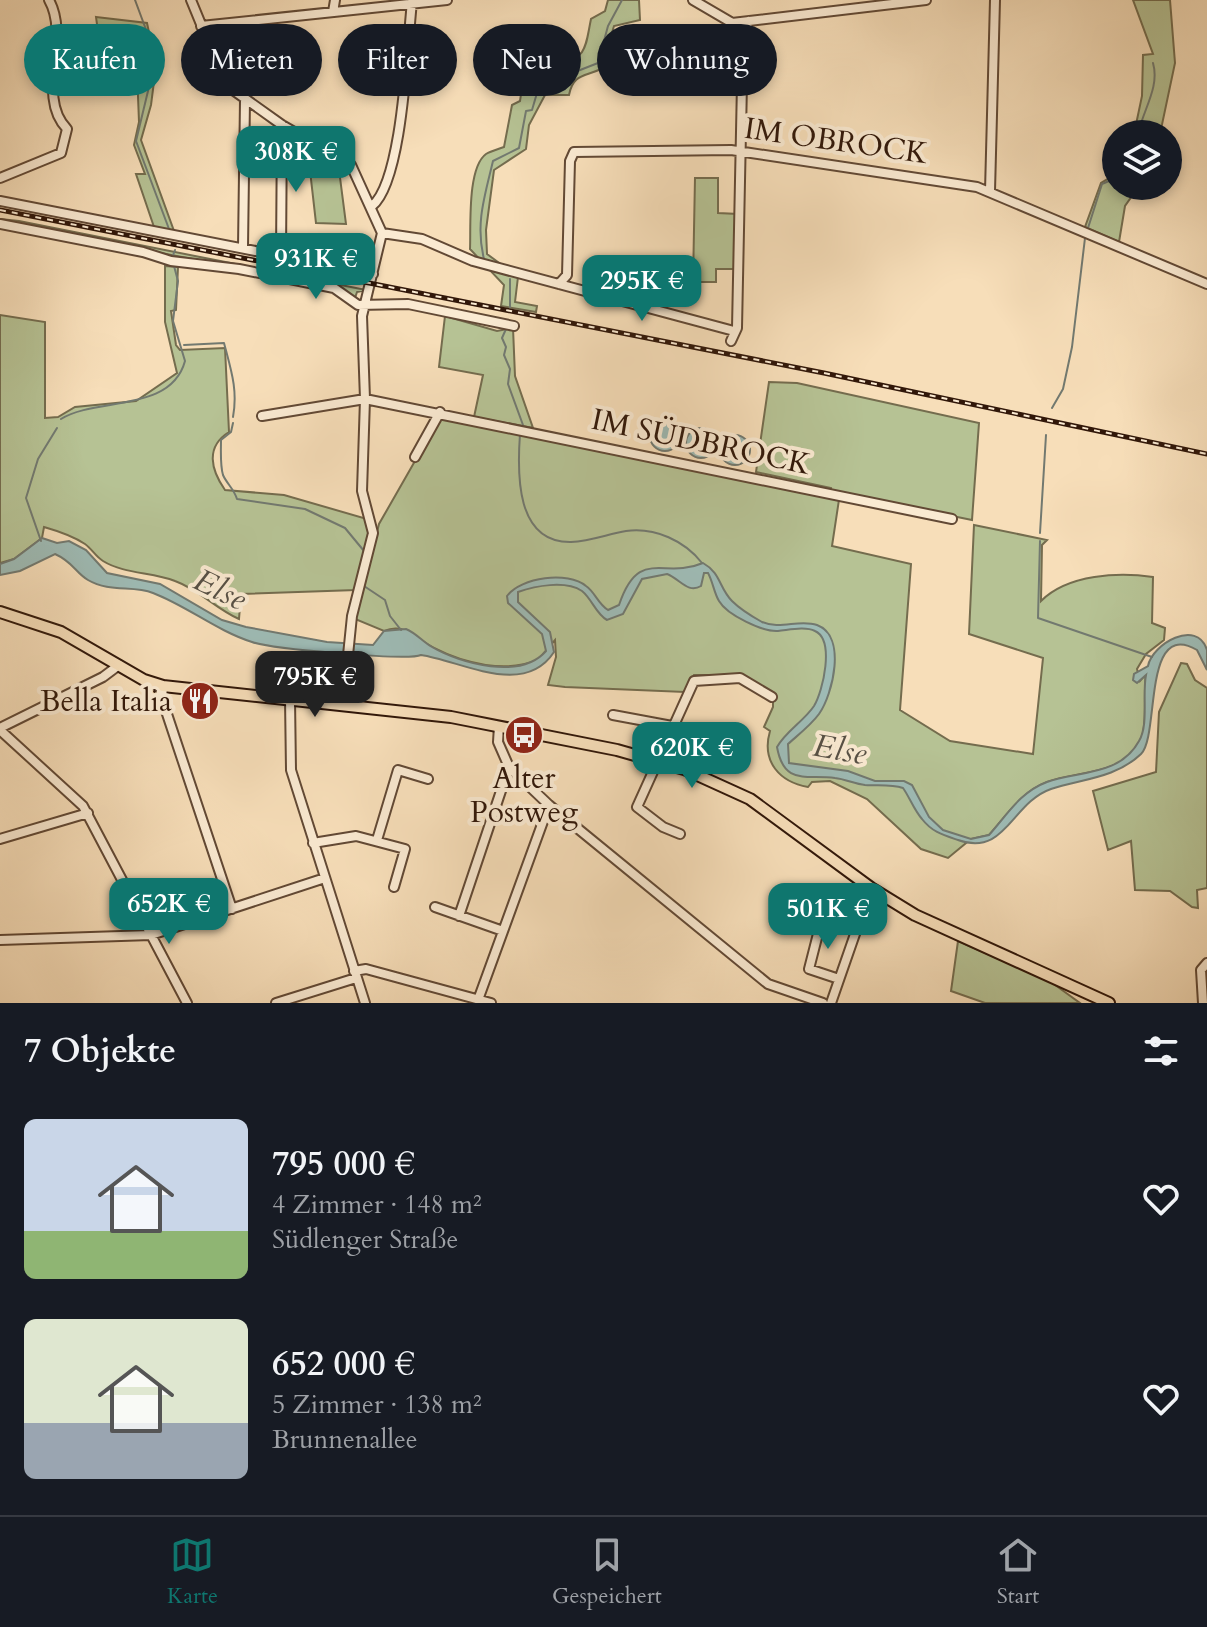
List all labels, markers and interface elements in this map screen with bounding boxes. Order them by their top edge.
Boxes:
chip: Kaufen [24,24,165,96]
chip: Mieten [181,24,322,96]
chip: Filter [338,24,457,96]
chip: Neu [473,24,581,96]
chip: Wohnung [597,24,777,96]
street label: IM OBROCK [742,108,931,174]
map controls [1102,120,1182,200]
button: layers [1102,120,1182,200]
pin: 308K € [231,126,361,194]
text: 308K € [254,134,338,169]
pin: 931K € [251,233,381,301]
text: 931K € [274,241,358,276]
pin: 295K € [577,255,707,323]
text: 295K € [600,263,684,298]
street label: IM SÜDBROCK [588,399,815,485]
water label: Else [186,559,254,622]
pin: 795K € [250,651,380,719]
text: 795K € [273,659,357,694]
restaurant icon: Bella Italia [179,680,221,722]
place label: Bella Italia [40,681,172,722]
bus stop icon: Alter Postweg [503,714,545,756]
pin: 620K € [627,722,757,790]
water label: Else [810,724,871,776]
text: 620K € [650,730,734,765]
place label: Alter Postweg [470,758,578,833]
pin: 652K € [104,878,234,946]
pin: 501K € [763,883,893,951]
text: 652K € [127,886,211,921]
text: 501K € [786,891,870,926]
text: 7 Objekte [24,1028,176,1074]
icon: filters [1139,1029,1183,1073]
text: 795 000 € [272,1141,415,1187]
icon: home [88,1151,184,1247]
icon: heart [1139,1177,1183,1221]
text: 4 Zimmer · 148 m² [272,1187,482,1222]
text: Südlenger Straße [272,1222,458,1257]
text: 652 000 € [272,1341,415,1387]
icon: home [88,1351,184,1447]
icon: heart [1139,1377,1183,1421]
text: 5 Zimmer · 138 m² [272,1387,482,1422]
text: Brunnenallee [272,1422,418,1457]
tab: Karte [167,1533,218,1611]
tab: Gespeichert [552,1533,662,1611]
tab: Start [996,1533,1040,1611]

